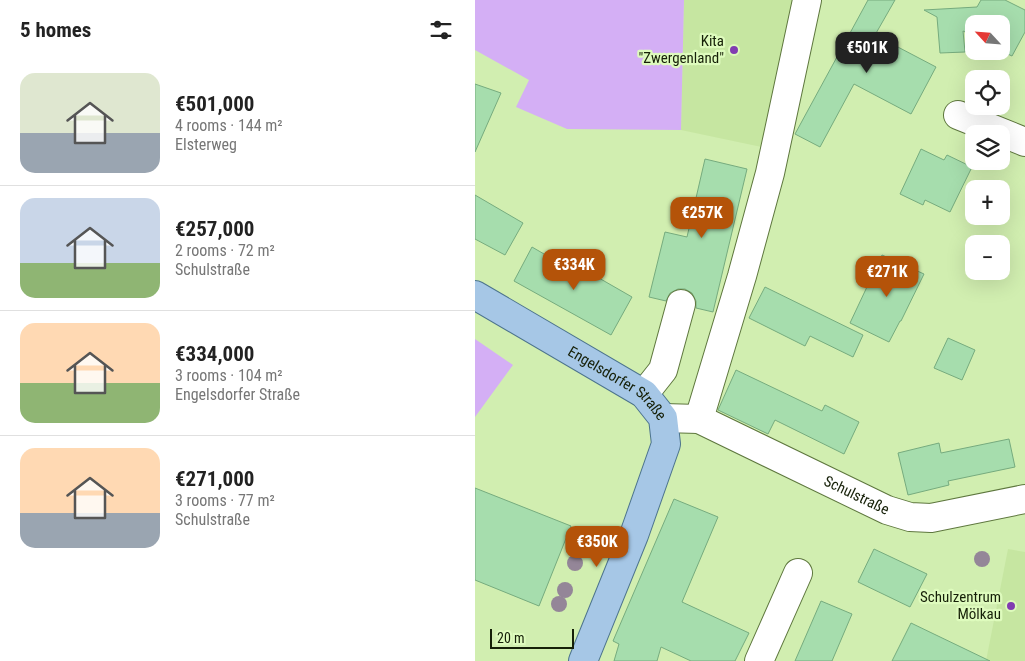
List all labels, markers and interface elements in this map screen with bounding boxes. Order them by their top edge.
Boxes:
north arrow [965,15,1010,60]
map controls [965,15,1010,280]
icon: filters [427,16,455,44]
text: 5 homes [20,18,91,42]
place label: Kita "Zwergenland" [639,32,724,67]
pin: €501K [832,32,902,74]
text: €501K [846,38,888,57]
marker: Kita "Zwergenland" [728,44,740,56]
button: locate [965,70,1010,115]
text: €501,000 [175,92,254,116]
icon: home [60,93,120,153]
text: 4 rooms · 144 m² [175,116,283,135]
button: layers [965,125,1010,170]
text: Elsterweg [175,135,237,154]
button: + [965,180,1010,225]
pin: €257K [667,196,737,239]
text: €257K [681,203,723,222]
text: €257,000 [175,217,254,241]
icon: home [60,218,120,278]
button: − [965,235,1010,280]
text: 2 rooms · 72 m² [175,241,275,260]
pin: €334K [539,248,609,291]
text: €334K [553,255,595,274]
pin: €271K [852,256,922,298]
text: Schulstraße [175,260,250,279]
text: €271K [866,262,908,281]
text: €334,000 [175,342,254,366]
street label: Engelsdorfer Straße [565,342,670,424]
icon: home [60,343,120,403]
text: 3 rooms · 104 m² [175,366,283,385]
text: Engelsdorfer Straße [175,385,300,404]
text: €271,000 [175,467,254,491]
icon: home [60,468,120,528]
street label: Schulstraße [821,472,892,519]
text: 3 rooms · 77 m² [175,491,275,510]
text: Schulstraße [175,510,250,529]
pin: €350K [562,526,632,568]
text: €350K [576,532,618,551]
place label: Schulzentrum Mölkau [920,588,1001,623]
marker: Schulzentrum Mölkau [1005,600,1017,612]
scale bar [490,626,574,649]
text: 20 m [497,630,525,646]

